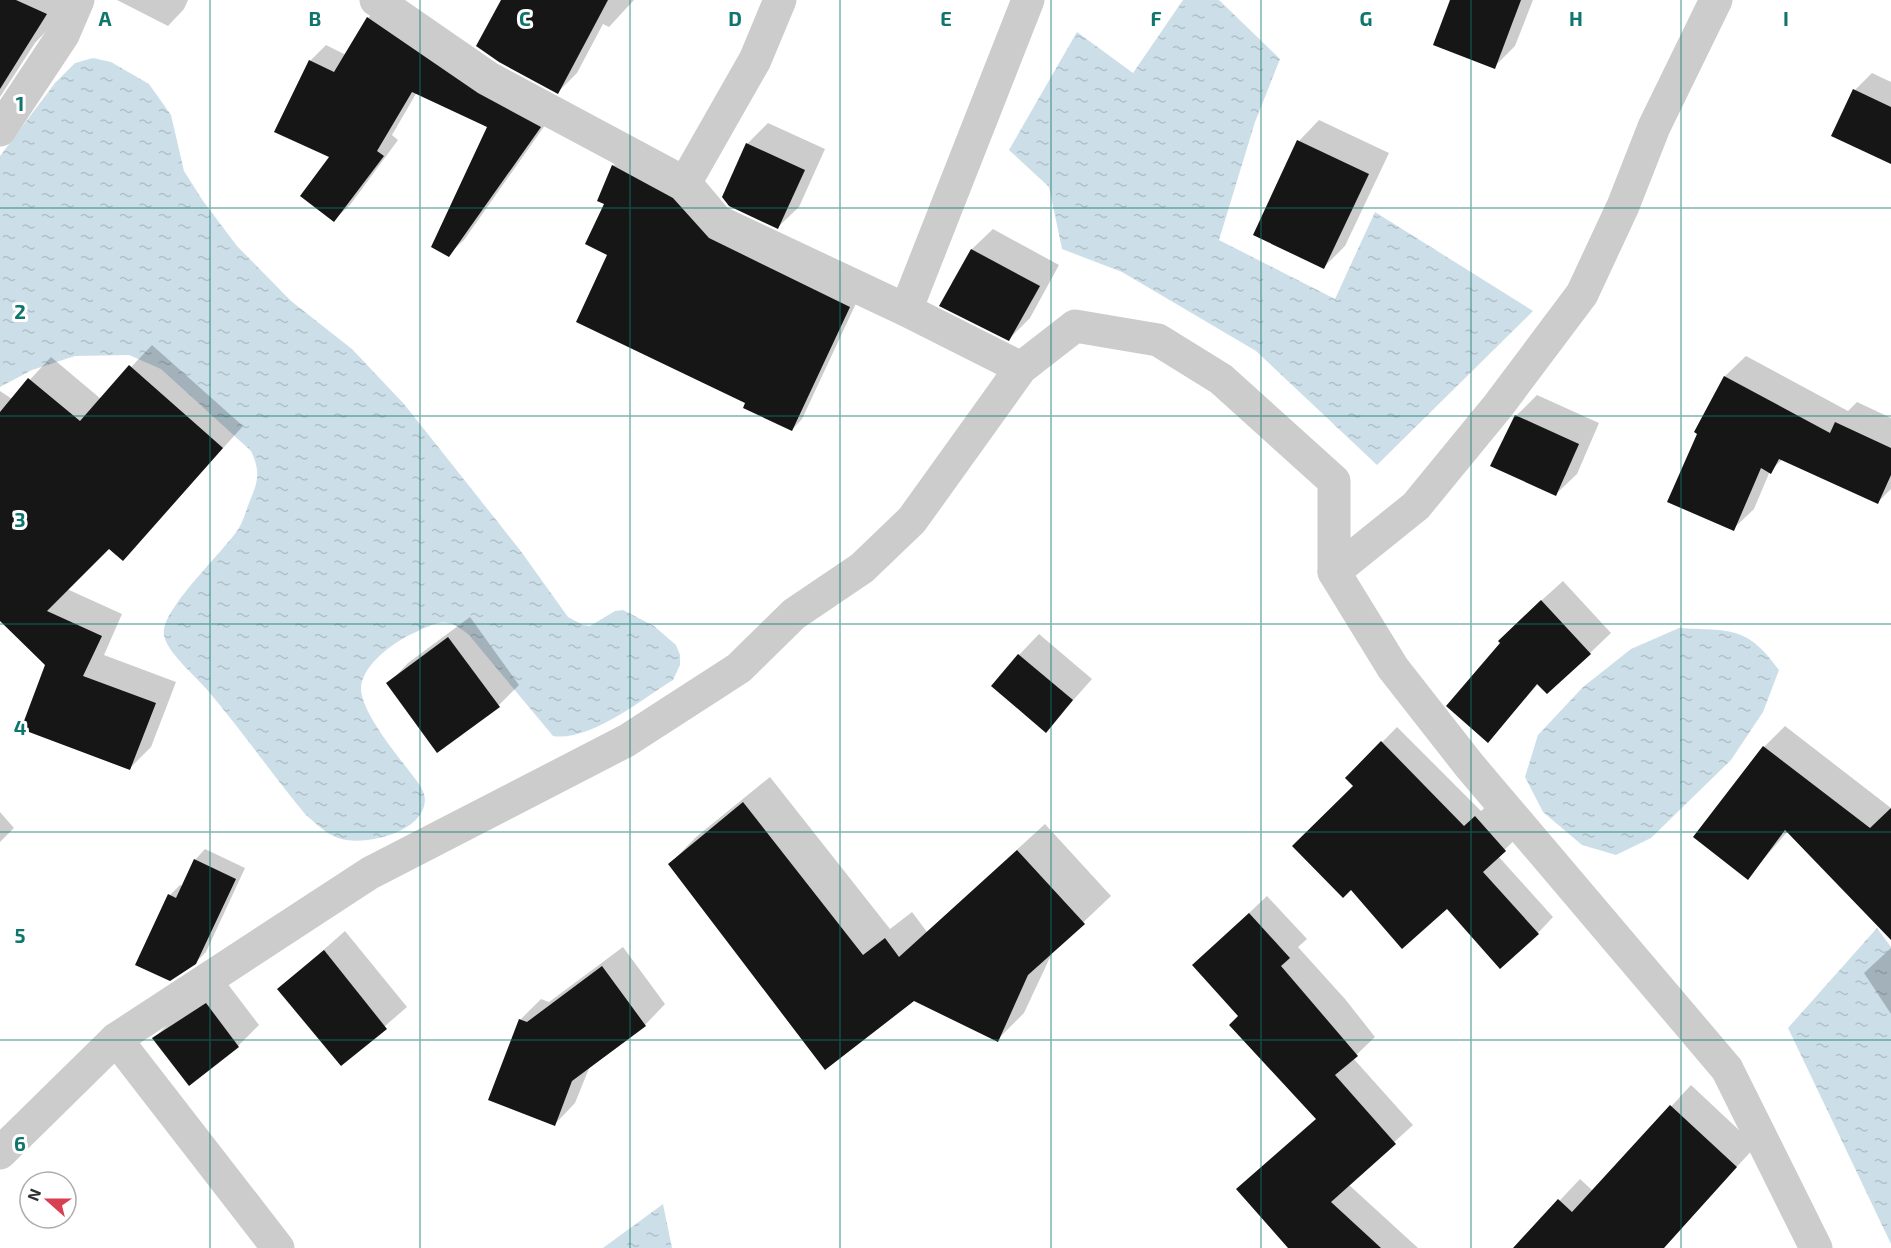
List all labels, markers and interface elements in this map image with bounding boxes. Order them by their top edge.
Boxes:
text: A [98,6,112,30]
text: B [309,6,321,30]
text: C [519,6,531,30]
text: D [728,6,742,30]
text: E [940,6,952,30]
text: F [1150,6,1162,30]
text: G [1360,6,1372,30]
text: H [1569,6,1583,30]
text: I [1783,6,1789,30]
text: 1 [16,91,24,115]
text: 2 [14,299,26,323]
text: 3 [14,507,26,531]
text: 4 [14,715,27,739]
text: 5 [14,923,26,947]
text: 6 [14,1131,26,1155]
north arrow [18,1170,78,1230]
text: N [23,1186,44,1203]

